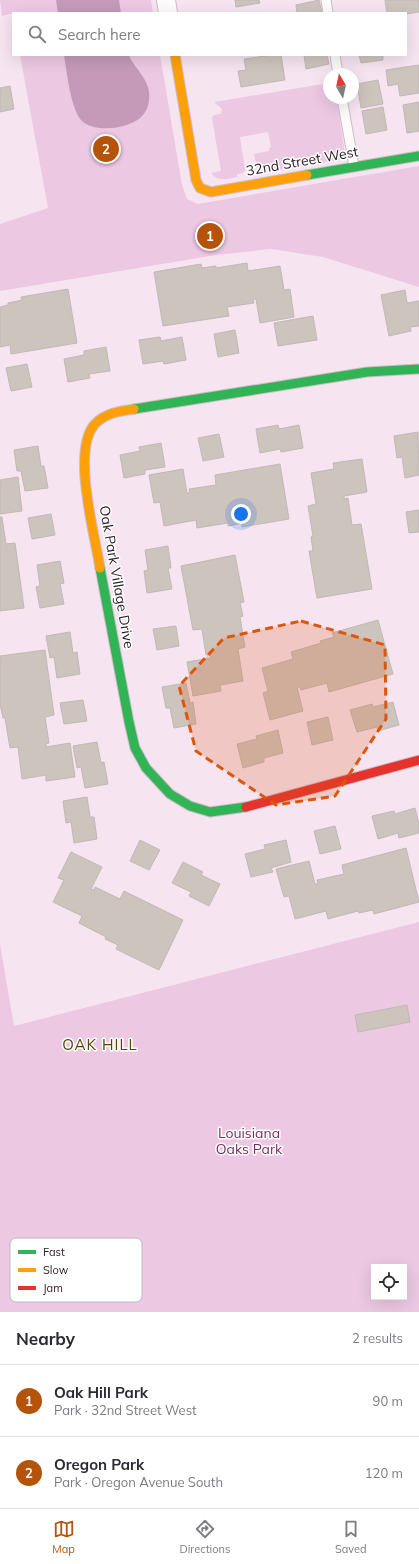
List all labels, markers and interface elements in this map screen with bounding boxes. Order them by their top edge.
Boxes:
search box [12,12,407,56]
icon: search [26,23,48,45]
text: Search here [58,25,140,44]
north arrow [323,68,359,104]
pin: 2 [93,134,119,164]
street label: 32nd Street West [245,142,360,180]
pin: 1 [197,221,223,251]
street label: Oak Park Village Drive [96,504,138,650]
your location [231,504,251,524]
district label: OAK HILL [62,1035,138,1054]
park label: Louisiana Oaks Park [216,1124,283,1158]
legend [10,1238,142,1302]
text: Fast [43,1245,65,1259]
text: Slow [43,1263,69,1277]
map controls [371,1264,407,1300]
button: locate [371,1264,407,1300]
text: Jam [43,1281,63,1295]
text: Nearby [16,1328,75,1349]
text: 2 results [352,1330,403,1346]
text: Oak Hill Park [54,1383,148,1402]
text: 1 [25,1393,33,1409]
text: 90 m [373,1393,403,1409]
text: Park · 32nd Street West [54,1402,197,1418]
text: Oregon Park [54,1455,144,1474]
text: 2 [25,1465,33,1481]
text: 120 m [365,1465,403,1481]
text: Park · Oregon Avenue South [54,1474,223,1490]
tab: Map [52,1518,75,1556]
tab: Directions [180,1518,230,1556]
tab: Saved [335,1518,367,1556]

